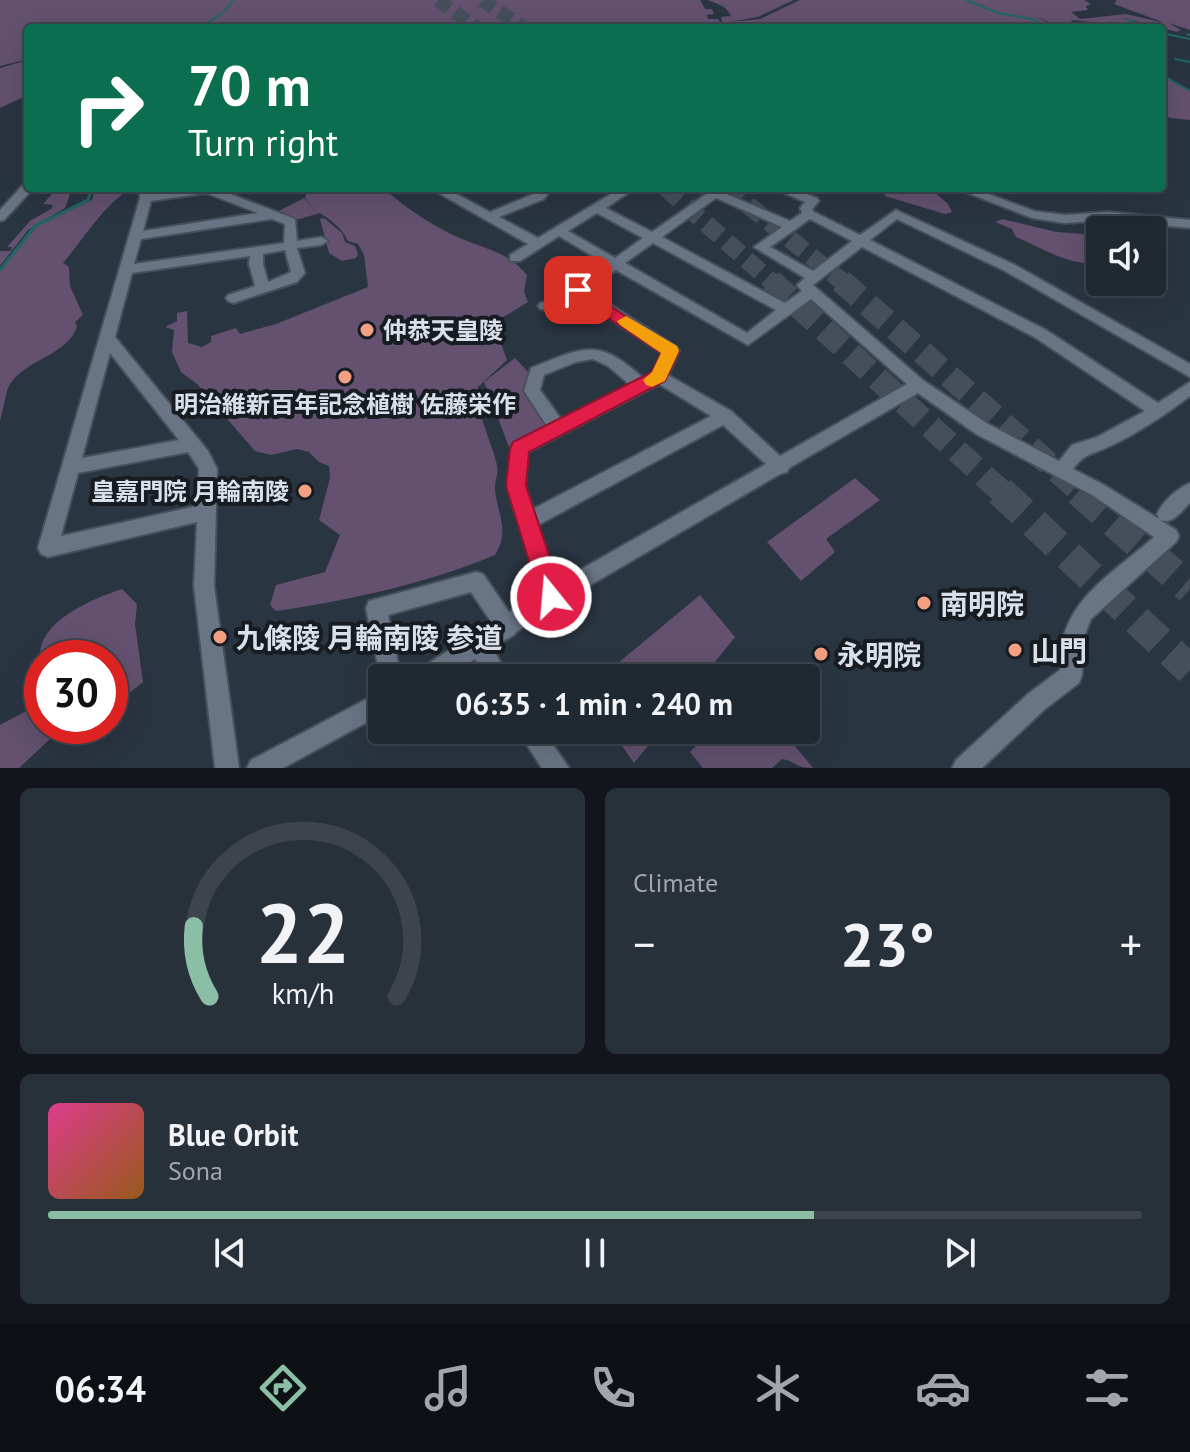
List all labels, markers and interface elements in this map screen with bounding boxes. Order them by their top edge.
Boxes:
text: 70 m [188,49,311,121]
icon: right [56,56,160,160]
text: Turn right [188,119,338,166]
map controls [1086,216,1166,296]
button: sound [1086,216,1166,296]
pin [544,256,612,324]
icon: arrive [556,268,600,312]
place label: 仲恭天皇陵 [383,315,503,346]
marker: 仲恭天皇陵 [358,321,376,339]
marker: 明治維新百年記念植樹 佐藤栄作 [336,368,354,386]
place label: 明治維新百年記念植樹 佐藤栄作 [174,389,516,420]
place label: 皇嘉門院 月輪南陵 [91,476,289,507]
marker: 皇嘉門院 月輪南陵 [296,482,314,500]
position arrow [509,555,593,639]
place label: 南明院 [940,585,1024,622]
marker: 南明院 [915,594,933,612]
place label: 九條陵 月輪南陵 参道 [236,619,502,656]
marker: 九條陵 月輪南陵 参道 [211,628,229,646]
place label: 山門 [1031,632,1087,669]
place label: 永明院 [837,636,921,673]
speed limit sign: 30 [24,640,128,744]
marker: 山門 [1006,641,1024,659]
marker: 永明院 [812,645,830,663]
text: 06:35 · 1 min · 240 m [455,684,733,723]
text: Climate [633,866,718,899]
text: 22 [255,878,350,986]
text: 23° [840,905,935,983]
text: − [633,915,655,972]
text: + [1120,915,1142,972]
text: km/h [271,975,334,1012]
text: Blue Orbit [168,1115,298,1154]
text: Sona [168,1154,223,1187]
icon: previous [208,1231,252,1275]
icon: pause [573,1231,617,1275]
icon: next [938,1231,982,1275]
icon: directions [255,1360,311,1416]
icon: music [420,1360,476,1416]
icon: phone [585,1360,641,1416]
icon: climate [750,1360,806,1416]
icon: car [915,1360,971,1416]
icon: filters [1079,1360,1135,1416]
text: 06:34 [54,1365,146,1412]

